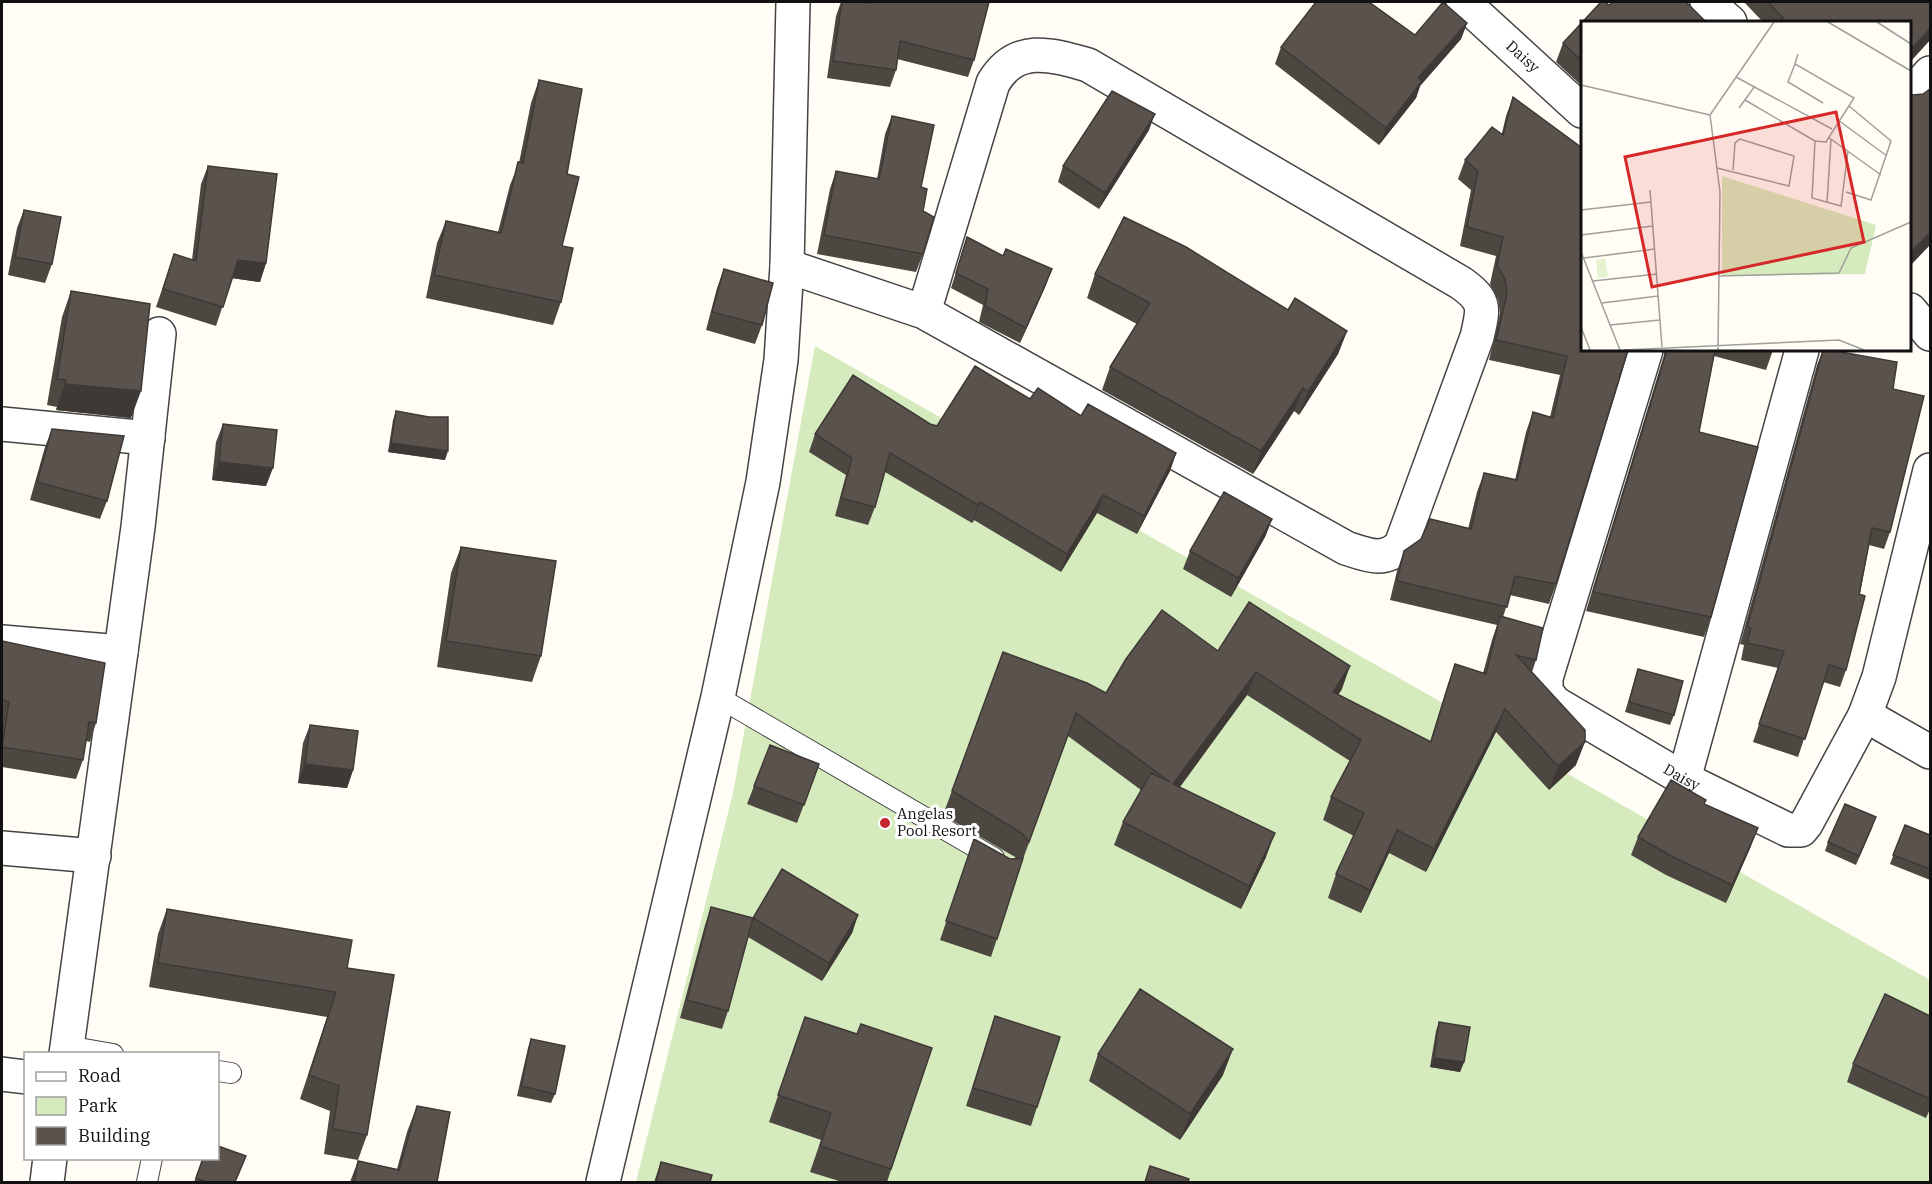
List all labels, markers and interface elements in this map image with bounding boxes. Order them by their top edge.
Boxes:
inset map [1581,21,1911,351]
street label: Daisy [1502,36,1544,76]
street label: Daisy [1660,759,1703,794]
place label: Angelas Pool Resort [897,804,977,840]
marker: Angelas Pool Resort [878,816,892,830]
legend [24,1052,219,1160]
text: Road [78,1064,121,1087]
text: Park [78,1094,118,1117]
text: Building [78,1124,150,1147]

